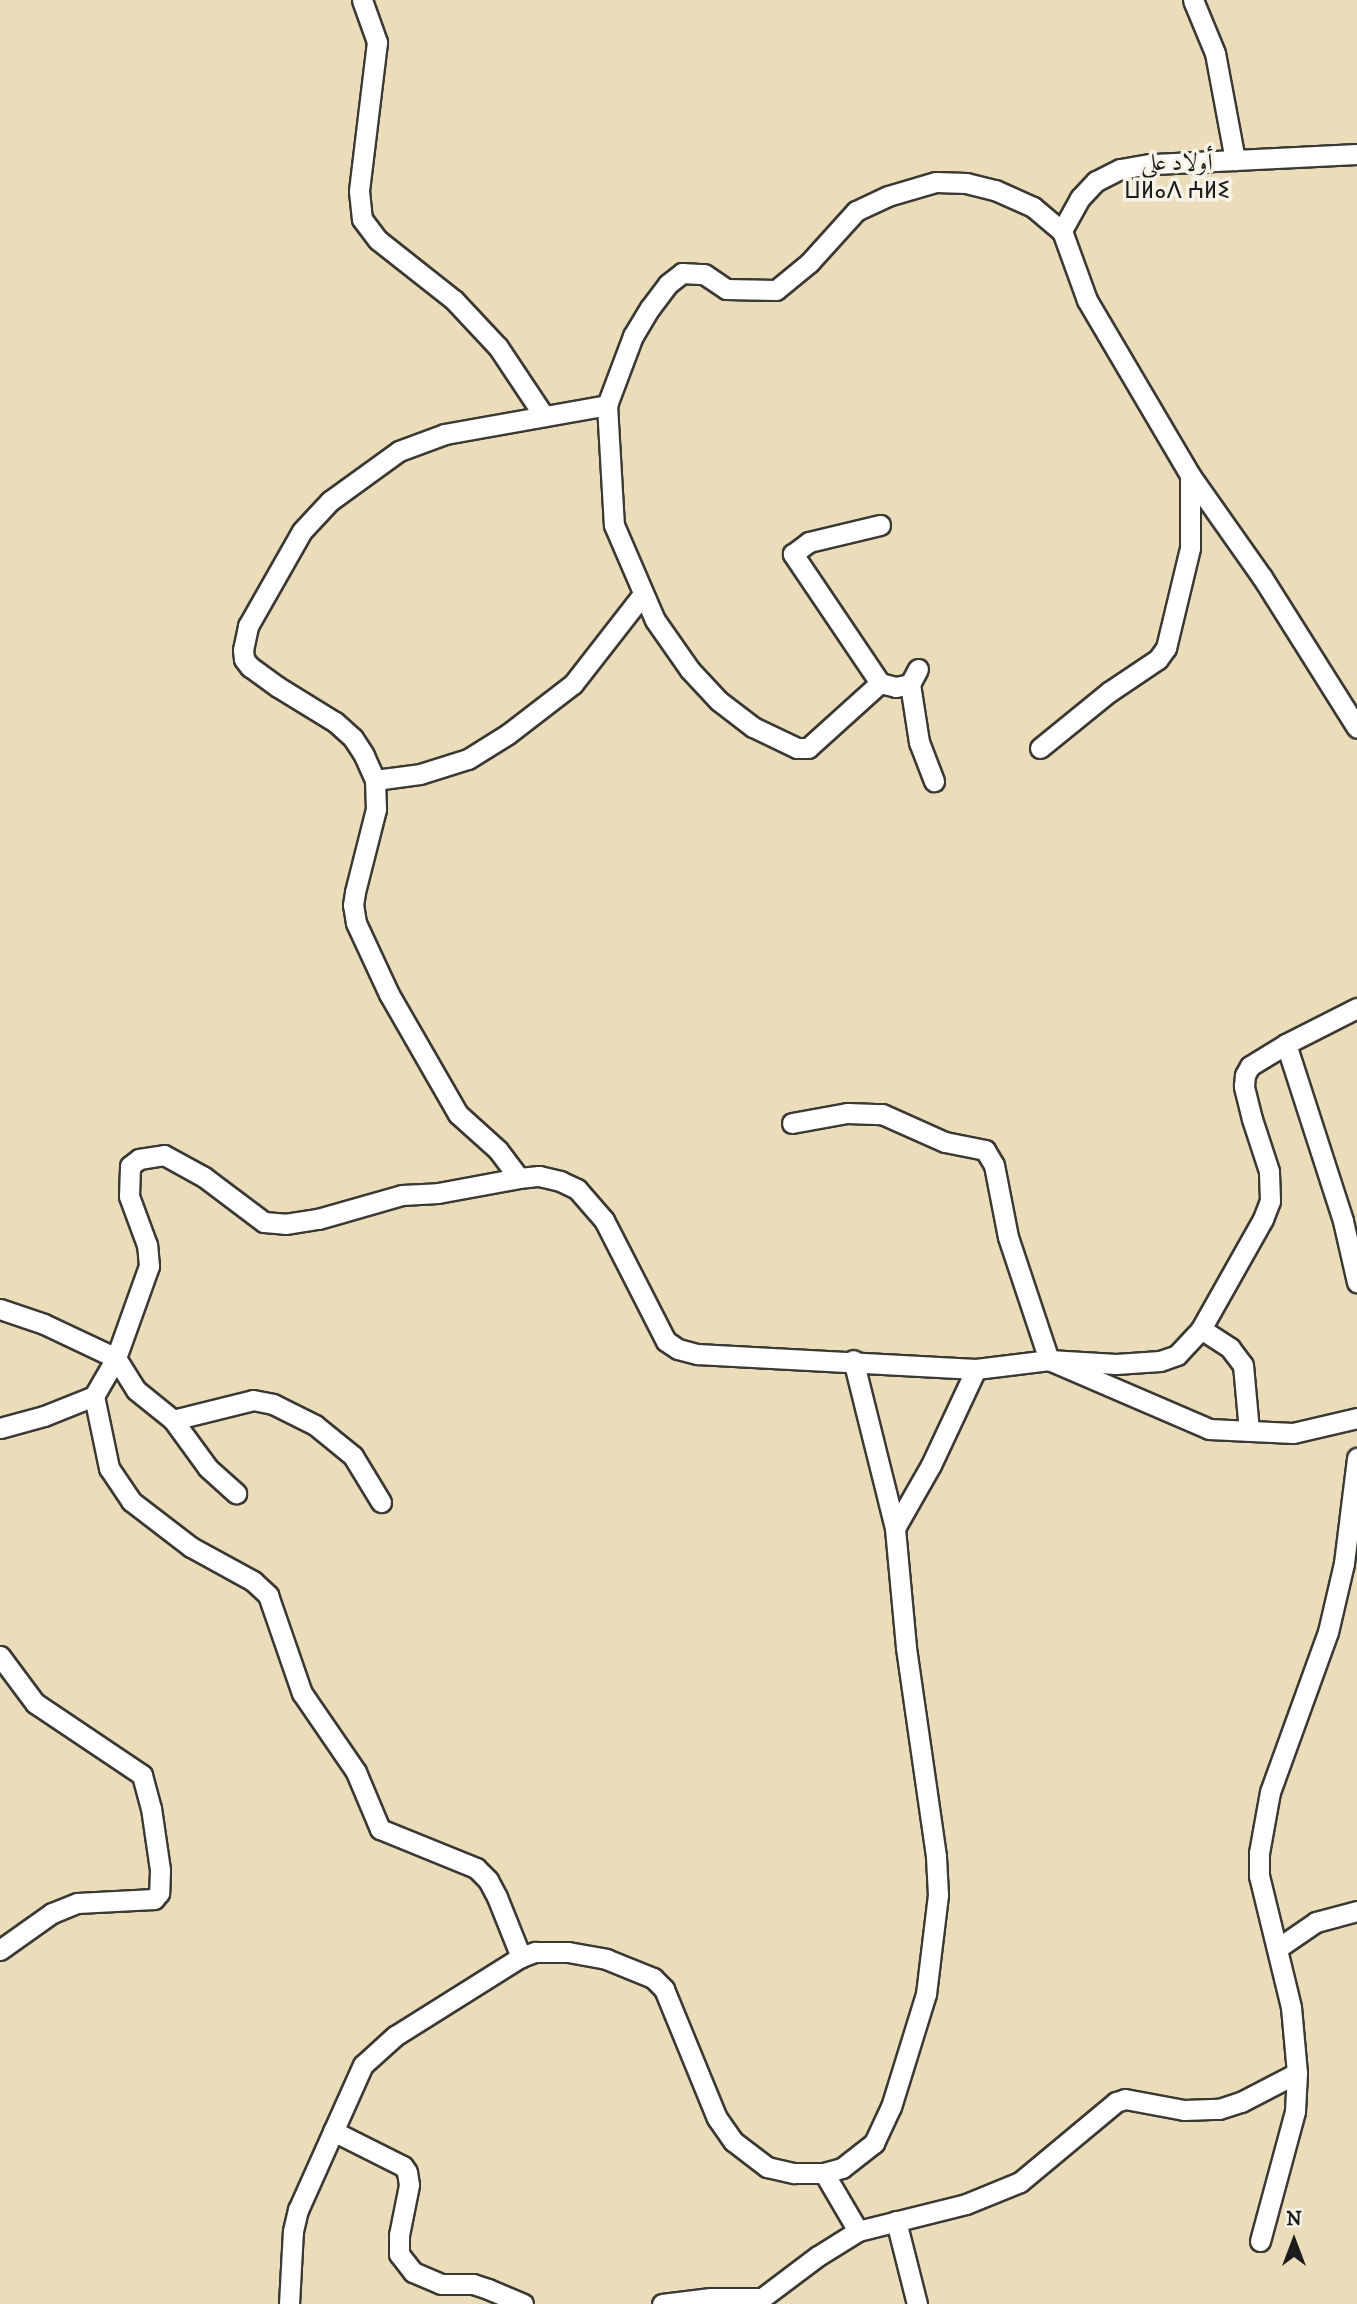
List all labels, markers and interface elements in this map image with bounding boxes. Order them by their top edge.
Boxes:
district label: أولاد علي ⵡⵍⴰⴷ ⵄⵍⵉ [1124,150,1230,206]
north arrow [1259,2206,1329,2276]
text: N [1286,2208,1302,2231]

